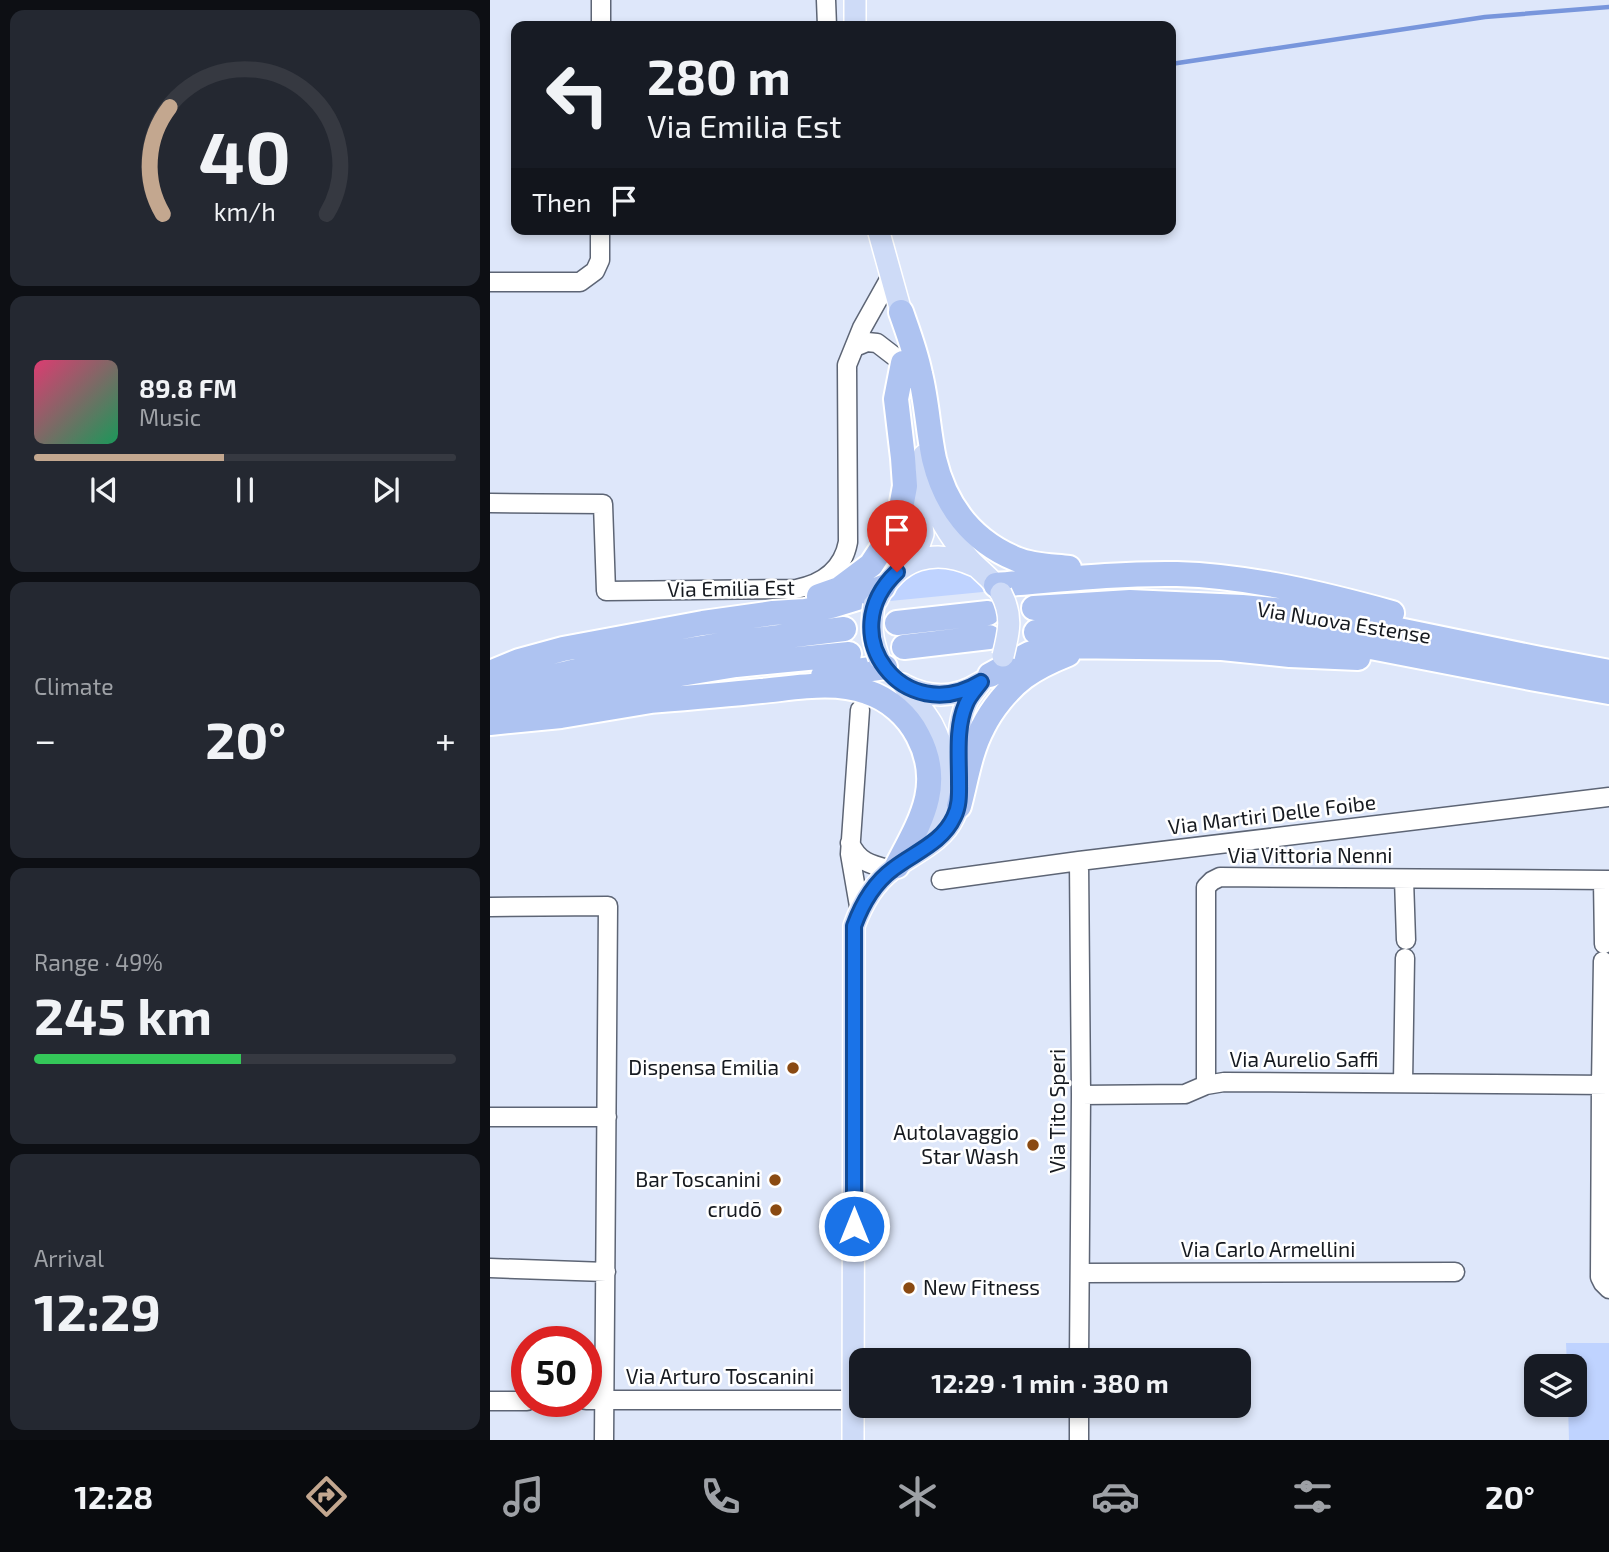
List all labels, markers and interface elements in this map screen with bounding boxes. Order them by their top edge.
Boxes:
text: 280 m [647,46,791,105]
icon: left [532,49,623,140]
text: Via Emilia Est [647,106,842,144]
text: 40 [199,111,291,199]
icon: arrive [605,182,643,220]
text: Then [532,186,591,217]
text: km/h [214,196,276,226]
text: 89.8 FM [139,372,237,403]
text: Music [139,403,201,431]
icon: previous [85,471,123,509]
icon: pause [226,471,264,509]
icon: next [367,471,405,509]
pin [867,500,927,572]
icon: arrive [878,511,916,549]
street label: Via Emilia Est [667,574,795,601]
street label: Via Nuova Estense [1255,595,1433,648]
text: Climate [34,672,114,700]
text: 20° [205,707,286,769]
text: − [34,716,56,762]
text: + [435,716,456,762]
street label: Via Martiri Delle Foibe [1167,788,1377,839]
street label: Via Vittoria Nenni [1227,842,1393,867]
text: Range · 49% [34,948,163,976]
text: 245 km [34,983,212,1045]
street label: Via Aurelio Saffi [1229,1046,1379,1071]
street label: Via Tito Speri [1044,1049,1069,1173]
place label: Dispensa Emilia [628,1054,779,1079]
marker: Dispensa Emilia [785,1060,801,1076]
place label: Autolavaggio Star Wash [893,1119,1019,1168]
marker: Autolavaggio Star Wash [1025,1137,1041,1153]
place label: Bar Toscanini [635,1166,761,1191]
marker: Bar Toscanini [767,1172,783,1188]
position arrow [817,1189,891,1263]
place label: crudō [707,1196,762,1221]
marker: crudō [768,1202,784,1218]
street label: Via Carlo Armellini [1181,1236,1355,1261]
text: Arrival [34,1244,104,1272]
place label: New Fitness [923,1274,1040,1299]
text: 12:29 [34,1279,161,1341]
marker: New Fitness [901,1280,917,1296]
speed limit sign: 50 [511,1326,602,1417]
map controls [1524,1354,1587,1417]
button: layers [1524,1354,1587,1417]
street label: Via Arturo Toscanini [626,1363,814,1388]
text: 12:29 · 1 min · 380 m [931,1367,1169,1398]
icon: directions [302,1472,351,1521]
icon: music [499,1472,548,1521]
icon: phone [696,1472,745,1521]
icon: climate [893,1472,942,1521]
icon: car [1091,1472,1140,1521]
icon: filters [1288,1472,1337,1521]
text: 12:28 [74,1477,153,1515]
text: 20° [1485,1477,1535,1515]

